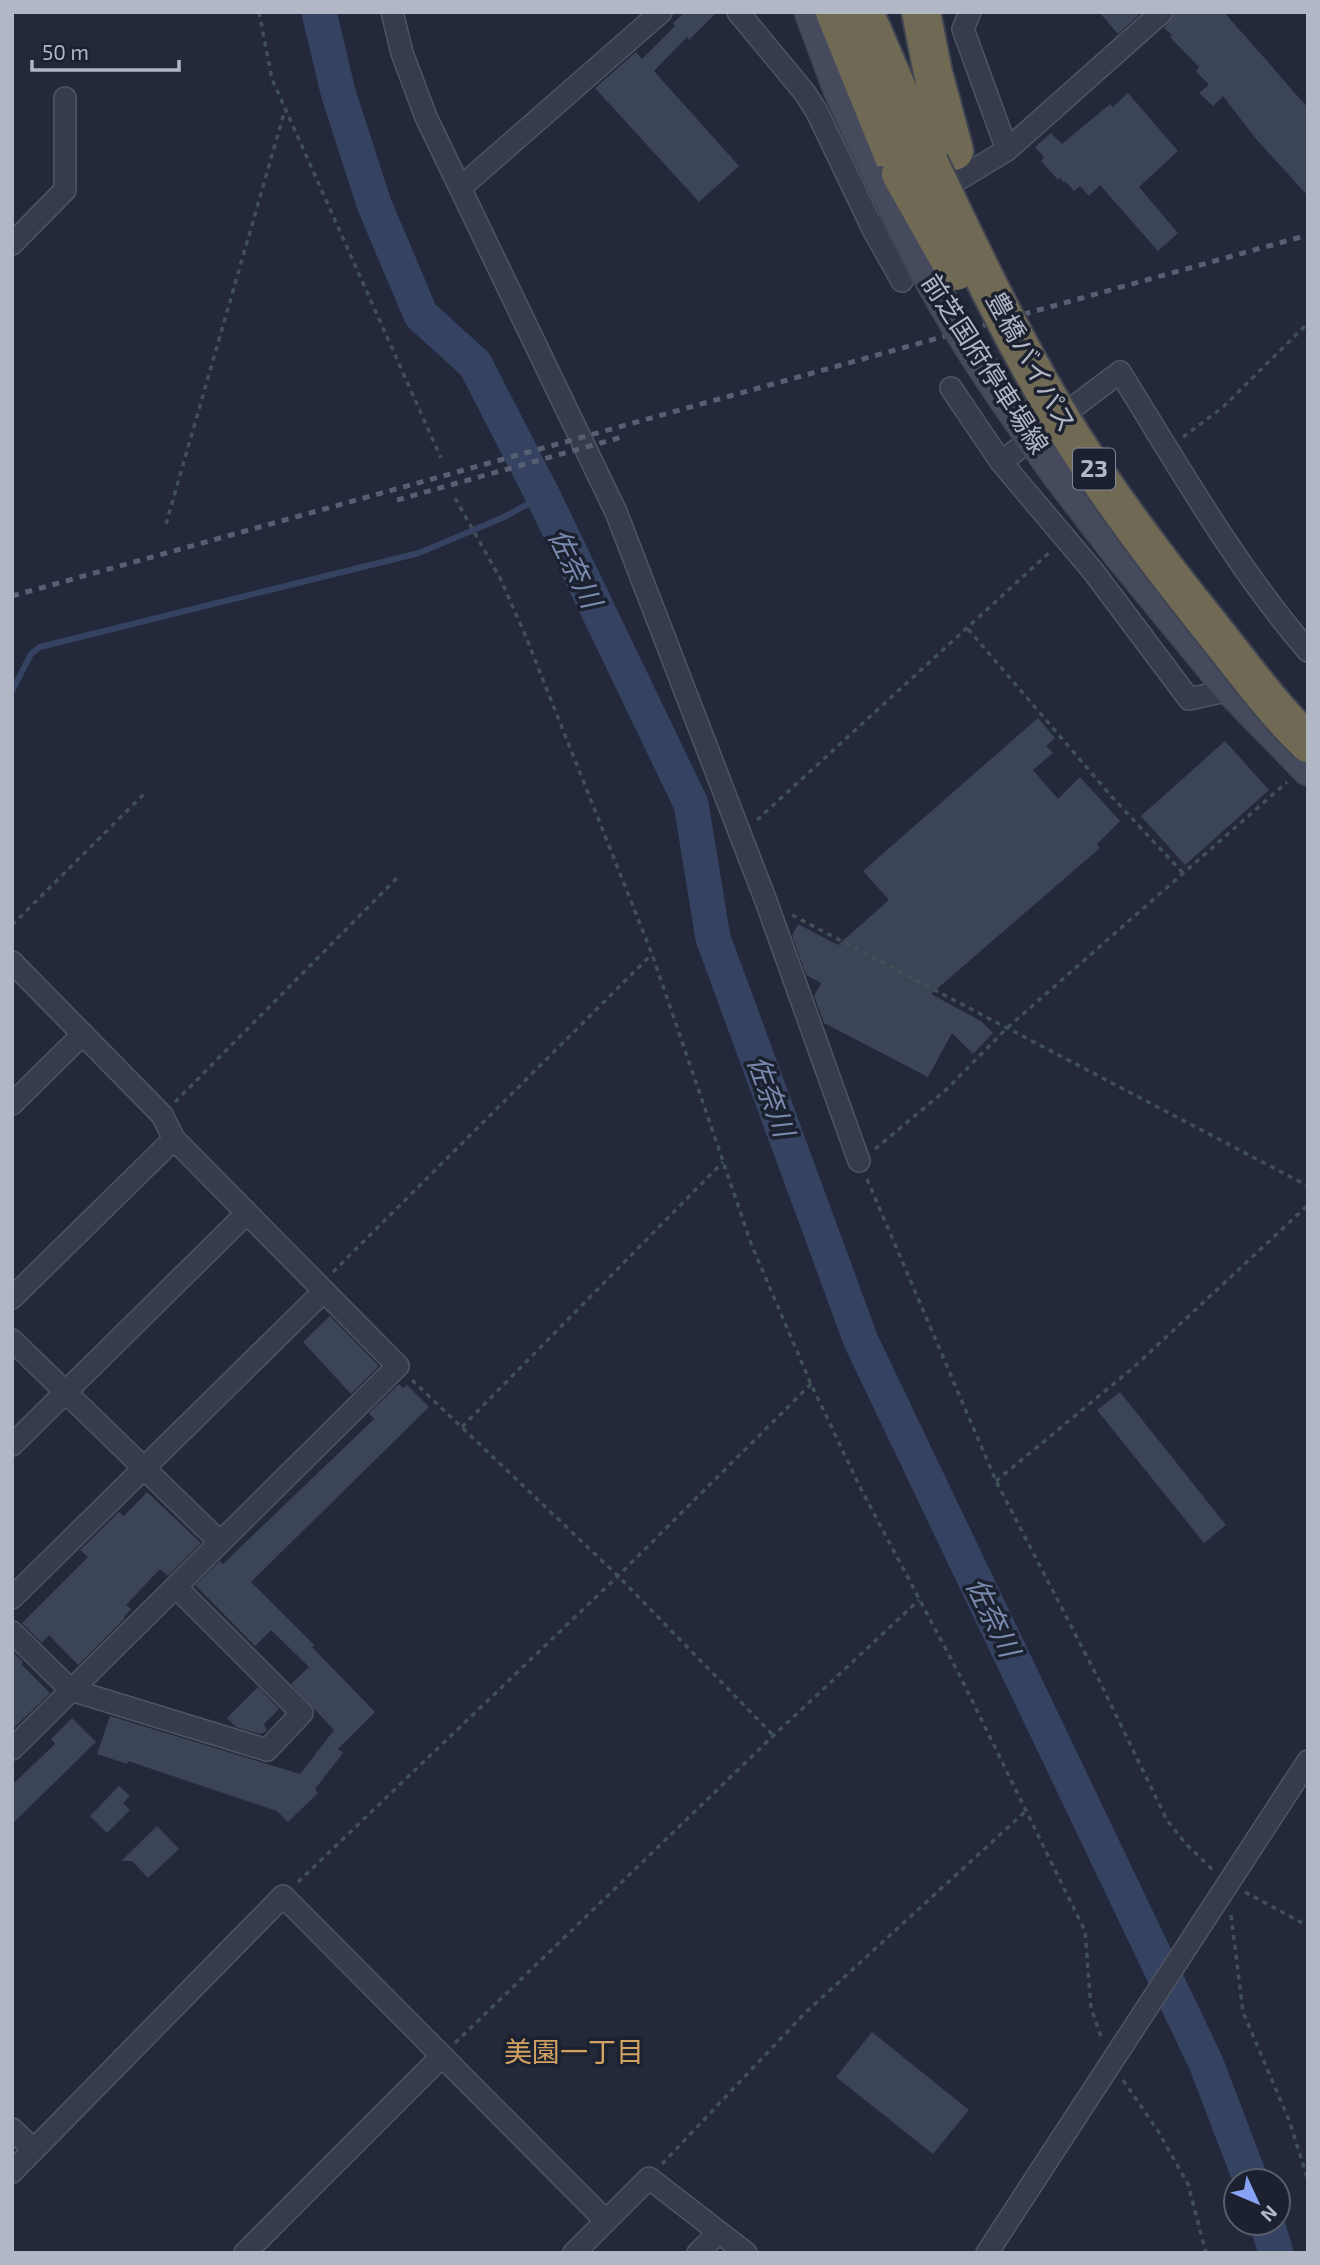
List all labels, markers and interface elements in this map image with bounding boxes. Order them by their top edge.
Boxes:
scale bar [32,28,178,72]
text: 50 m [42,39,89,64]
street label: 前芝国府停車場線 [917,268,1056,459]
street label: 豊橋バイパス [981,286,1084,437]
road number: 23 [1073,448,1115,490]
water label: 佐奈川 [542,522,611,615]
water label: 佐奈川 [742,1050,803,1144]
water label: 佐奈川 [960,1571,1029,1664]
district label: 美園一丁目 [504,2034,644,2068]
north arrow [1222,2167,1292,2237]
text: N [1257,2201,1283,2227]

